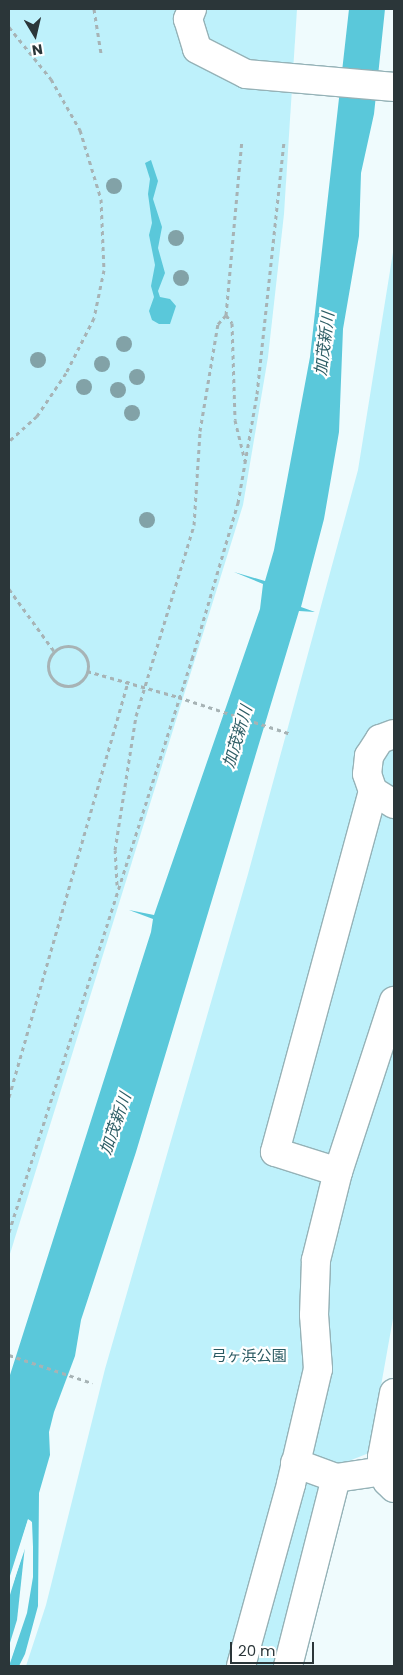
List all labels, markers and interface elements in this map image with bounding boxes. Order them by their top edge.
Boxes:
north arrow [10,10,60,60]
text: N [31,39,44,61]
water label: 加茂新川 [312,311,338,377]
water label: 加茂新川 [219,704,257,770]
water label: 加茂新川 [97,1091,135,1157]
park label: 弓ヶ浜公園 [212,1347,286,1365]
scale bar [233,1632,317,1664]
text: 20 m [238,1640,276,1661]

